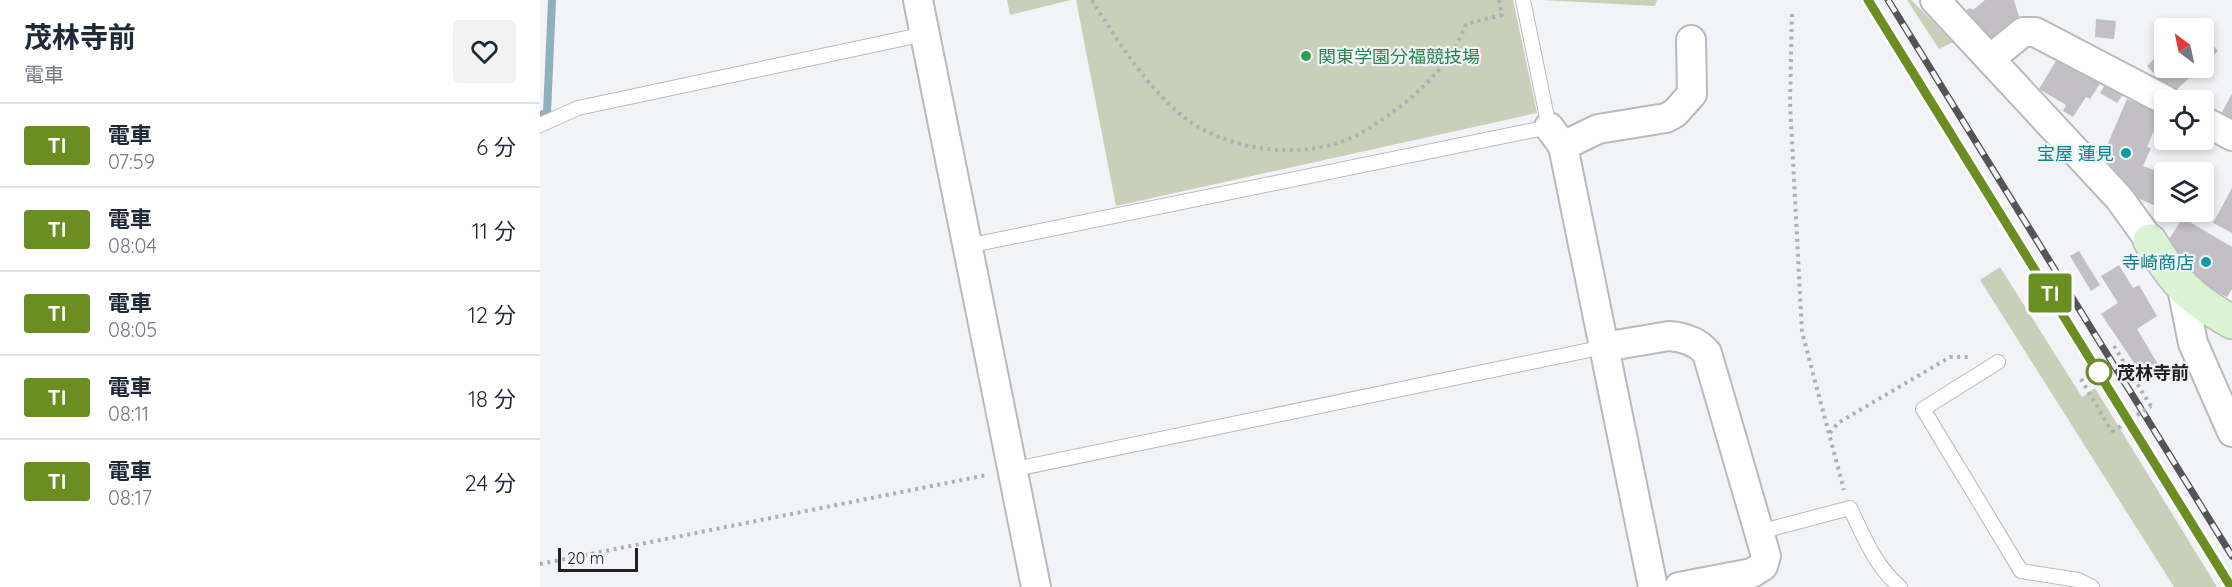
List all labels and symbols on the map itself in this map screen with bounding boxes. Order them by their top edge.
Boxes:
north arrow [2154,18,2214,78]
place label: 関東学園分福競技場 [1318,45,1480,68]
marker: 関東学園分福競技場 [1299,49,1313,63]
place label: 宝屋 蓮見 [2037,142,2114,165]
marker: 宝屋 蓮見 [2119,146,2133,160]
place label: 寺崎商店 [2122,251,2194,274]
marker: 寺崎商店 [2199,255,2213,269]
line badge: TI [2023,274,2077,312]
marker: 茂林寺前 [2086,359,2112,385]
place label: 茂林寺前 [2117,361,2189,384]
scale bar [558,545,638,572]

